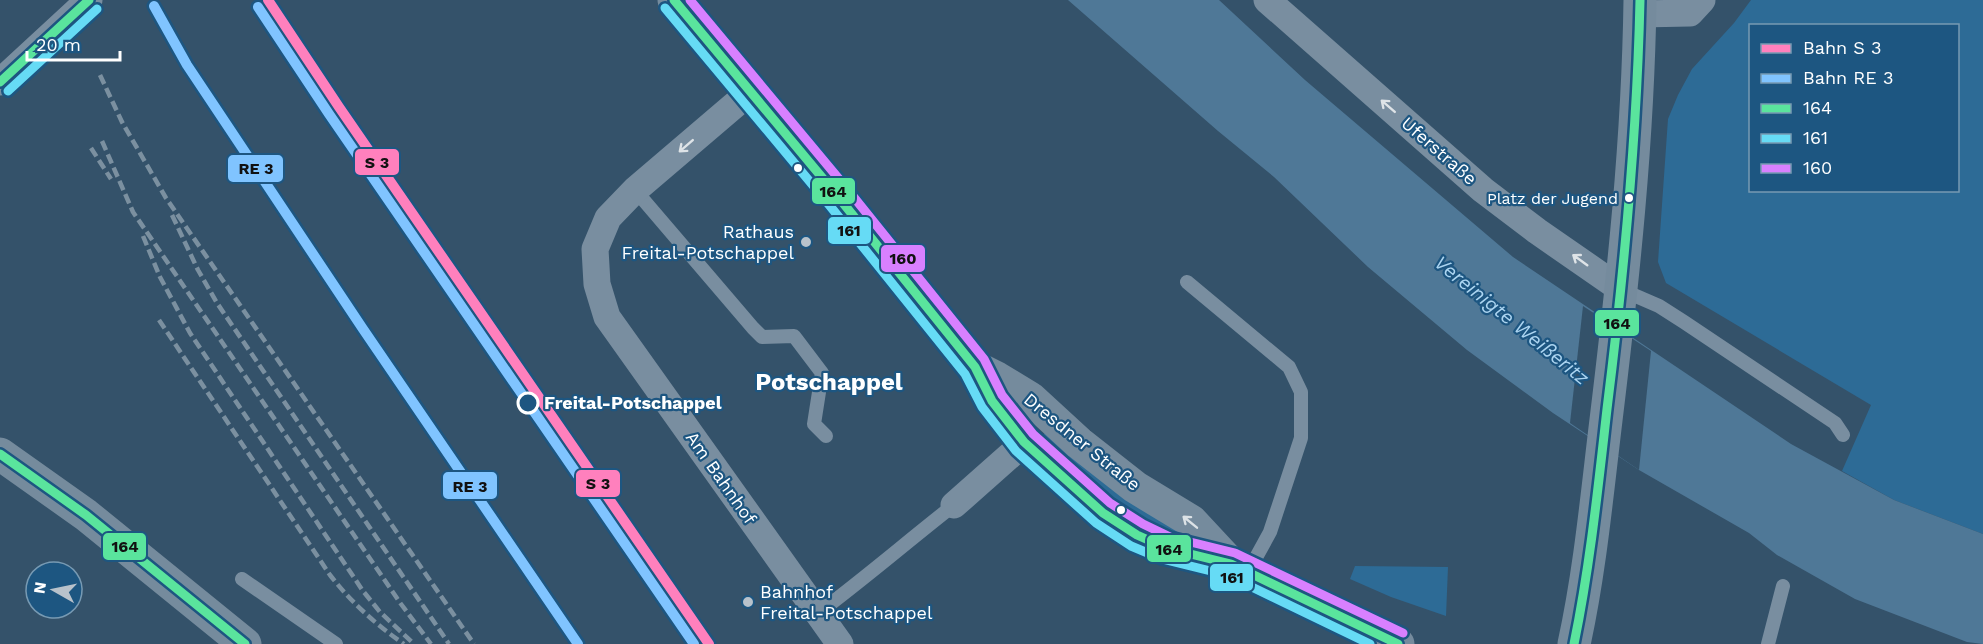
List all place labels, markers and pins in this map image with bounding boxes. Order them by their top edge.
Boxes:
unlabelled marker [792,162,804,174]
place label: Platz der Jugend [1487,189,1618,208]
marker: Platz der Jugend [1623,192,1635,204]
place label: Rathaus Freital-Potschappel [622,221,794,263]
marker: Rathaus Freital-Potschappel [799,235,813,249]
marker: Freital-Potschappel [517,392,539,414]
place label: Freital-Potschappel [544,392,722,413]
unlabelled marker [1115,504,1127,516]
place label: Bahnhof Freital-Potschappel [760,581,933,623]
marker: Bahnhof Freital-Potschappel [741,595,755,609]

